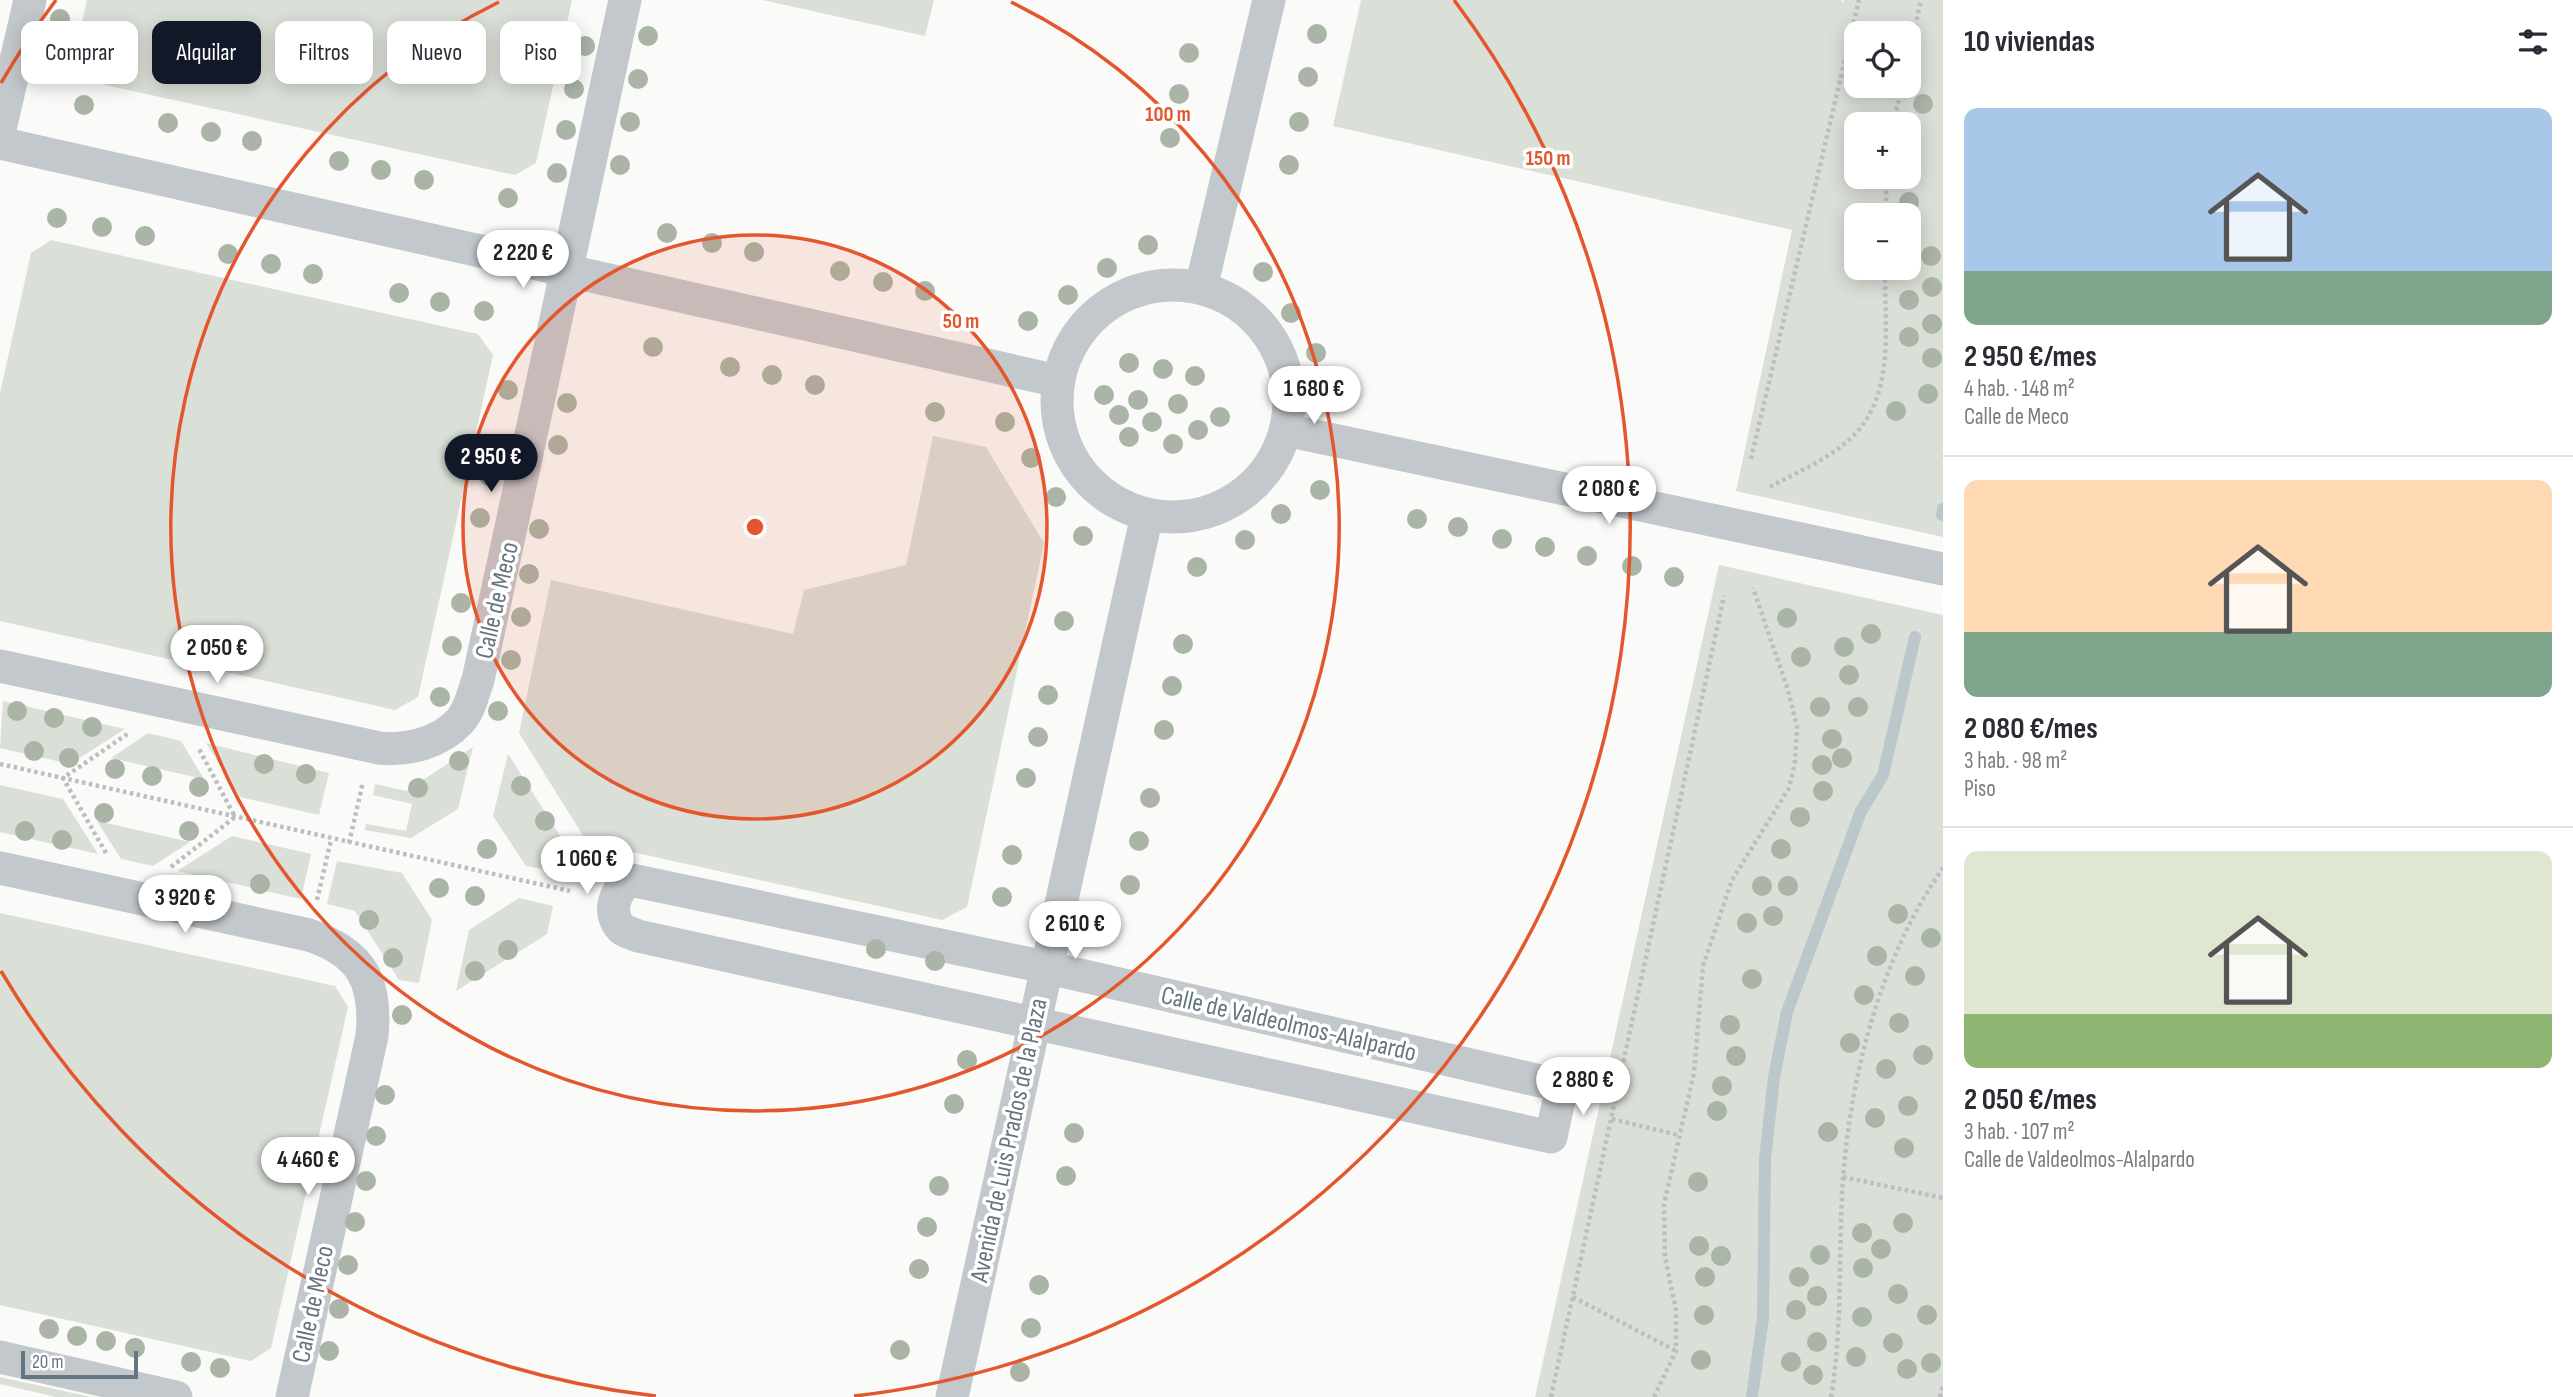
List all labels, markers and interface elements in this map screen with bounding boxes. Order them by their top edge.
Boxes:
chip: Comprar [21,21,138,84]
chip: Alquilar [152,21,261,84]
chip: Filtros [275,21,373,84]
chip: Nuevo [387,21,486,84]
chip: Piso [500,21,581,84]
map controls [1844,21,1921,280]
button: locate [1844,21,1921,98]
icon: filters [2514,23,2552,61]
text: 10 viviendas [1964,24,2095,60]
text: 100 m [1145,102,1191,127]
button: + [1844,112,1921,189]
text: 150 m [1526,146,1570,171]
icon: home [2195,154,2321,280]
button: − [1844,203,1921,280]
pin: 2 220 € [458,230,588,290]
text: 2 220 € [493,239,553,267]
text: 50 m [943,309,979,334]
text: 2 950 €/mes [1964,339,2097,375]
pin: 1 680 € [1249,366,1379,426]
text: 1 680 € [1284,375,1344,403]
text: 4 hab. · 148 m² [1964,375,2075,403]
text: Calle de Meco [1964,403,2069,431]
pin: 2 950 € [426,434,556,494]
text: 2 950 € [461,443,521,471]
pin: 2 080 € [1544,466,1674,526]
text: 2 080 € [1578,475,1640,503]
centre of rings [743,515,767,539]
icon: home [2195,526,2321,652]
street label: Calle de Meco [469,539,526,662]
pin: 2 050 € [152,626,282,685]
text: 2 050 € [187,634,248,662]
text: 2 080 €/mes [1964,711,2098,747]
text: 3 hab. · 98 m² [1964,747,2067,775]
text: Piso [1964,775,1996,803]
pin: 1 060 € [522,836,652,896]
text: 1 060 € [557,845,617,873]
pin: 3 920 € [120,876,250,935]
text: 3 920 € [154,884,216,912]
icon: home [2195,897,2321,1023]
pin: 2 610 € [1010,902,1140,961]
text: 2 610 € [1045,910,1105,938]
street label: Calle de Valdeolmos-Alalpardo [1158,980,1419,1069]
street label: Avenida de Luis Prados de la Plaza [964,996,1055,1286]
pin: 2 880 € [1518,1058,1648,1117]
text: 2 880 € [1552,1066,1614,1094]
text: 2 050 €/mes [1964,1082,2097,1118]
text: 3 hab. · 107 m² [1964,1118,2075,1146]
pin: 4 460 € [243,1138,373,1197]
text: 4 460 € [277,1146,339,1174]
text: Calle de Valdeolmos-Alalpardo [1964,1146,2195,1174]
street label: Calle de Meco [286,1243,341,1366]
scale bar [21,1348,138,1380]
text: 20 m [32,1351,64,1374]

